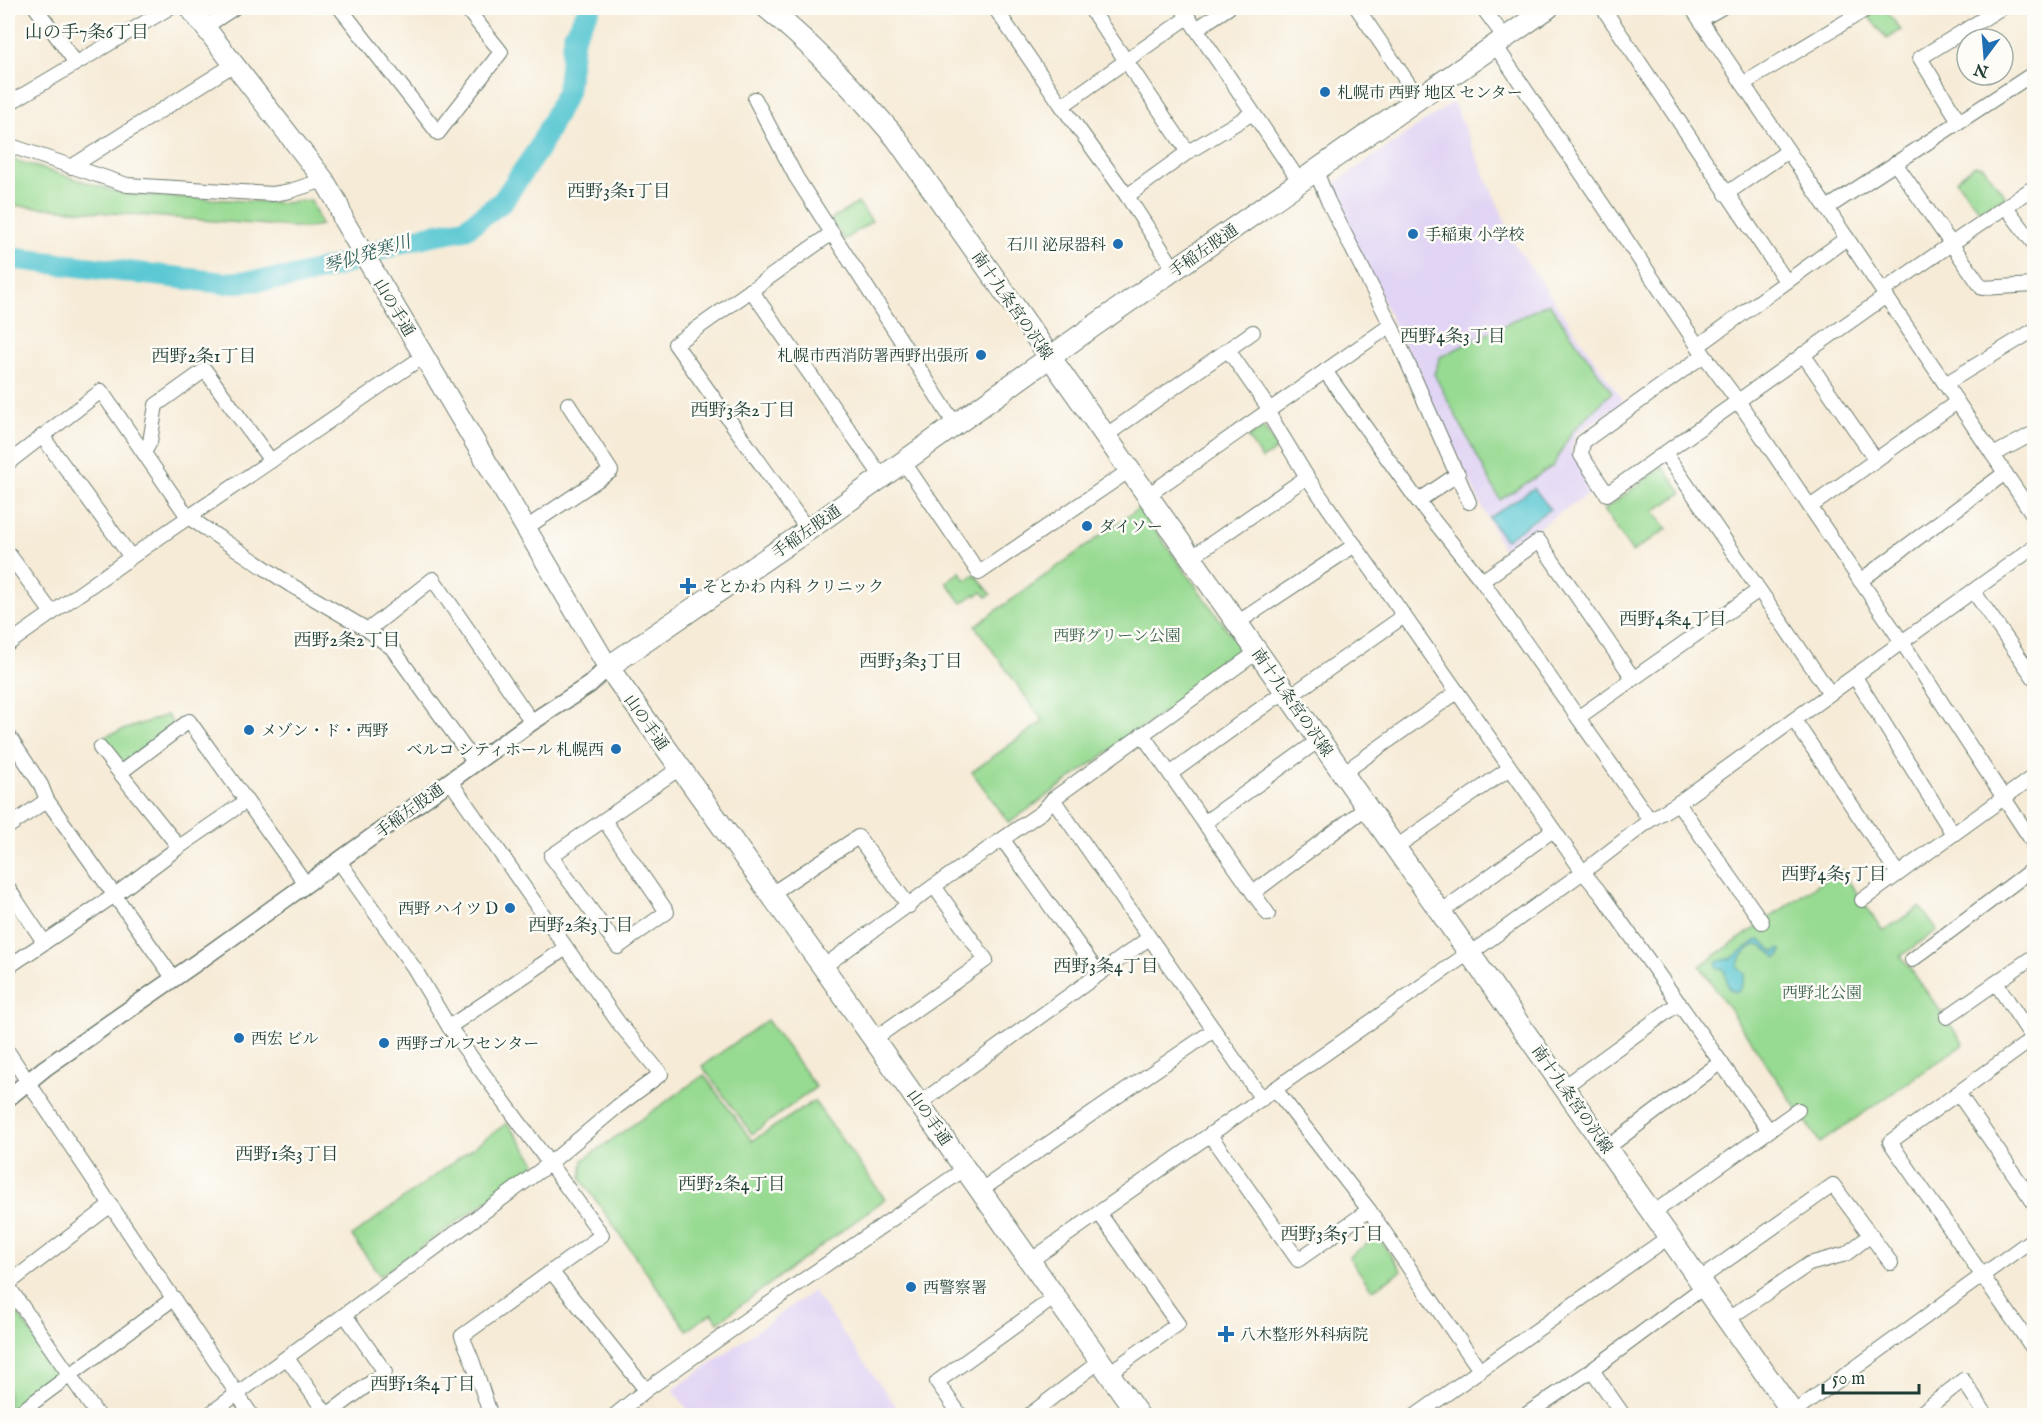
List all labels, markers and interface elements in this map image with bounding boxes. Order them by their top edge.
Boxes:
district label: 山の手7条6丁目 [25,22,149,45]
north arrow [1955,27,2015,87]
text: N [1972,58,1992,81]
place label: 札幌市 西野 地区 センター [1337,84,1523,104]
marker: 札幌市 西野 地区 センター [1318,85,1332,99]
district label: 西野3条1丁目 [567,181,671,204]
street label: 手稲左股通 [1166,220,1243,283]
place label: 手稲東 小学校 [1425,226,1525,246]
marker: 手稲東 小学校 [1406,227,1420,241]
water label: 琴似発寒川 [321,231,416,280]
place label: 石川 泌尿器科 [1007,236,1106,256]
marker: 石川 泌尿器科 [1111,237,1125,251]
street label: 南十九条宮の沢線 [966,248,1056,364]
street label: 山の手通 [368,275,418,341]
district label: 西野4条3丁目 [1400,326,1506,349]
district label: 西野2条1丁目 [151,346,257,369]
place label: 札幌市西消防署西野出張所 [777,347,969,367]
marker: 札幌市西消防署西野出張所 [974,348,988,362]
district label: 西野3条2丁目 [690,400,796,423]
street label: 手稲左股通 [769,501,846,564]
place label: ダイソー [1099,518,1163,538]
marker: ダイソー [1080,519,1094,533]
marker: そとかわ 内科 クリニック [679,577,697,595]
place label: そとかわ 内科 クリニック [702,578,884,598]
district label: 西野4条4丁目 [1619,609,1727,632]
park label: 西野グリーン公園 [1053,627,1181,647]
district label: 西野2条2丁目 [294,630,400,653]
street label: 南十九条宮の沢線 [1246,645,1336,761]
district label: 西野3条3丁目 [859,651,963,674]
street label: 山の手通 [619,691,672,755]
place label: メゾン・ド・西野 [261,722,389,742]
marker: メゾン・ド・西野 [242,723,256,737]
place label: ベルコ シティホール 札幌西 [407,741,604,761]
marker: ベルコ シティホール 札幌西 [609,742,623,756]
street label: 手稲左股通 [372,780,448,843]
district label: 西野4条5丁目 [1781,864,1887,887]
place label: 西野 ハイツ D [398,900,498,920]
marker: 西野 ハイツ D [503,901,517,915]
district label: 西野2条3丁目 [528,915,634,938]
district label: 西野3条4丁目 [1053,956,1159,979]
park label: 西野北公園 [1782,984,1862,1004]
place label: 西宏 ビル [251,1030,319,1050]
marker: 西宏 ビル [232,1031,246,1045]
place label: 西野ゴルフセンター [396,1035,539,1055]
marker: 西野ゴルフセンター [377,1036,391,1050]
street label: 南十九条宮の沢線 [1526,1042,1616,1158]
street label: 山の手通 [902,1086,955,1150]
district label: 西野1条3丁目 [235,1144,339,1167]
district label: 西野2条4丁目 [678,1174,786,1197]
district label: 西野3条5丁目 [1280,1224,1384,1247]
place label: 西警察署 [923,1279,987,1299]
marker: 西警察署 [904,1280,918,1294]
marker: 八木整形外科病院 [1217,1325,1235,1343]
place label: 八木整形外科病院 [1240,1326,1368,1346]
scale bar [1823,1357,1919,1395]
text: 50 m [1832,1368,1865,1391]
district label: 西野1条4丁目 [370,1374,476,1397]

